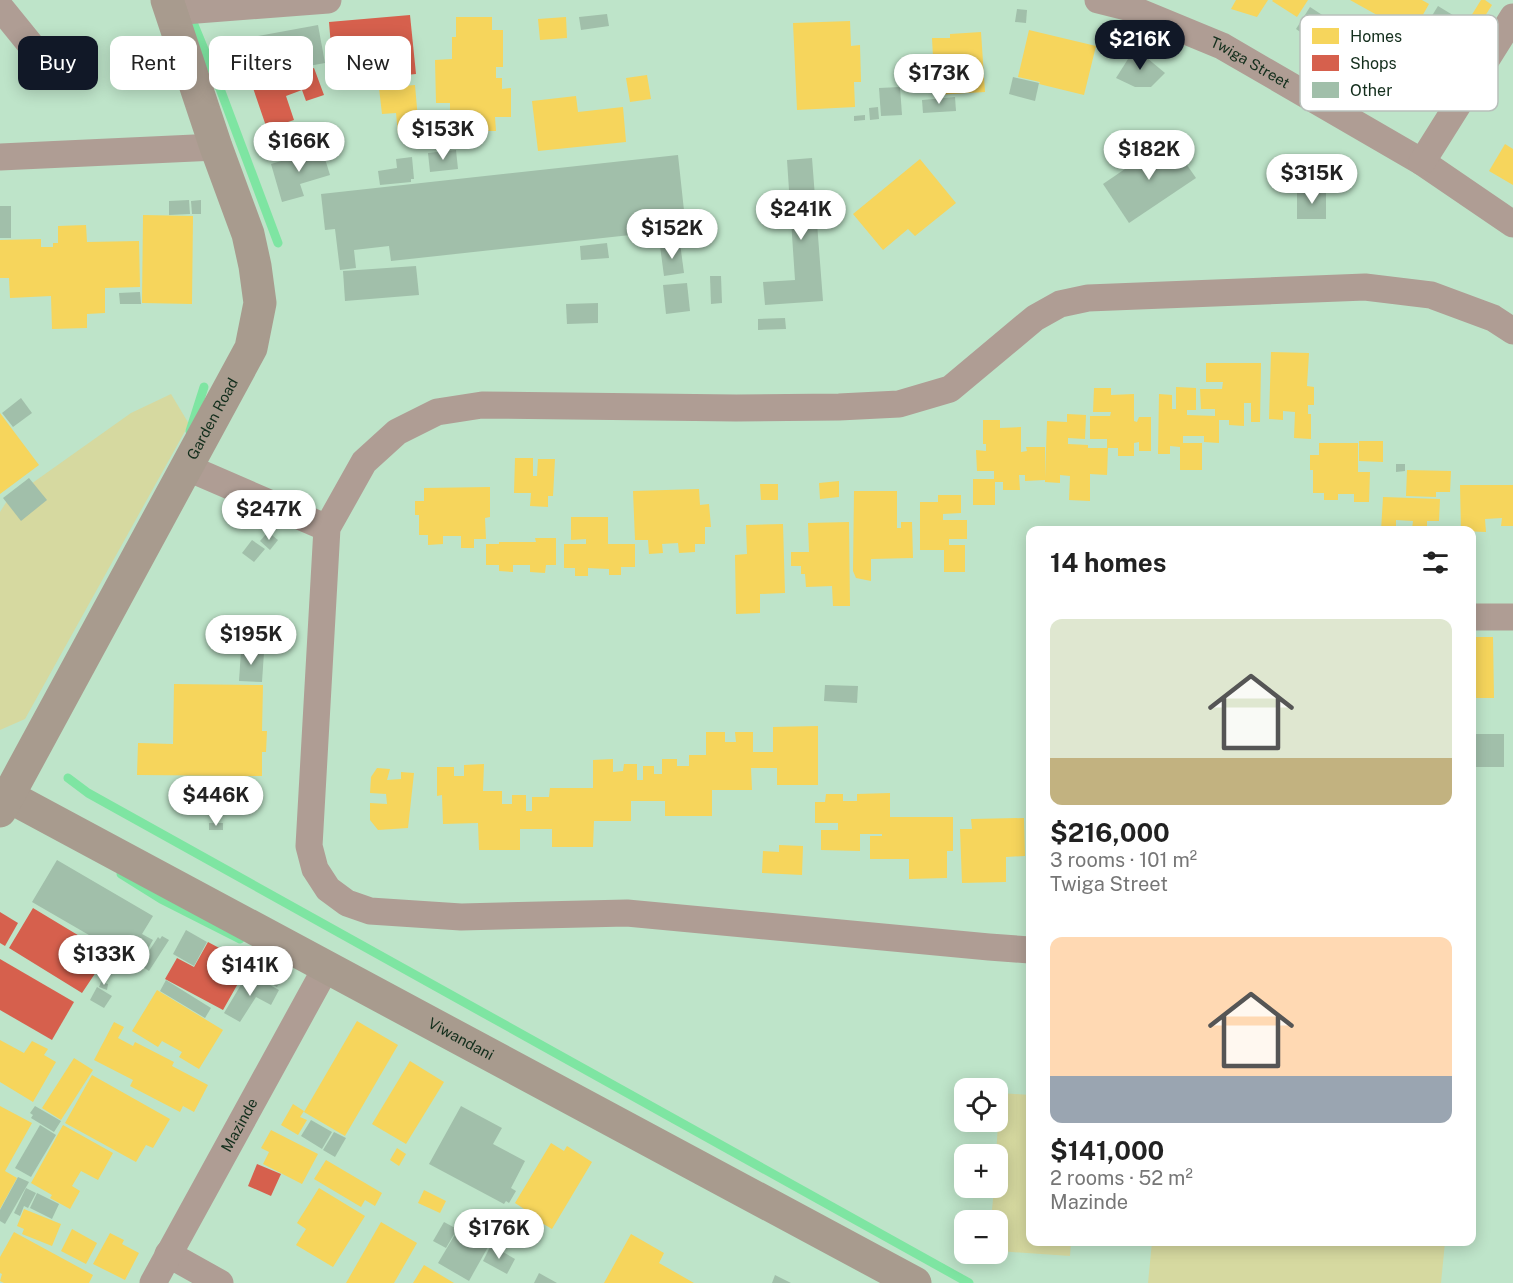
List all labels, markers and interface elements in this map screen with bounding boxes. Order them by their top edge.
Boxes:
legend [1300,15,1498,111]
pin: $216K [1098,20,1182,71]
text: $216K [1109,27,1171,51]
text: Homes [1350,27,1402,46]
street label: Twiga Street [1208,33,1293,92]
chip: Buy [18,36,98,90]
chip: Rent [110,36,197,90]
chip: Filters [209,36,313,90]
chip: New [325,36,411,90]
pin: $173K [897,54,981,105]
text: Shops [1350,54,1397,73]
text: $173K [908,61,970,85]
text: Other [1350,81,1392,100]
pin: $153K [401,110,485,161]
text: $153K [411,117,475,141]
pin: $166K [257,122,341,173]
text: $166K [268,129,330,153]
pin: $182K [1107,130,1191,181]
text: $182K [1118,137,1180,161]
pin: $315K [1270,154,1354,205]
text: $315K [1280,161,1344,185]
pin: $241K [759,190,843,241]
text: $241K [770,197,832,221]
pin: $152K [630,209,714,260]
text: $152K [641,216,703,240]
street label: Garden Road [183,375,241,462]
pin: $247K [227,490,311,541]
text: $247K [236,497,302,521]
icon: filters [1419,546,1452,579]
text: 14 homes [1050,547,1166,578]
pin: $195K [209,615,293,666]
text: $195K [219,622,283,646]
icon: home [1197,658,1305,766]
pin: $446K [174,776,258,827]
text: $446K [182,783,250,807]
text: $216,000 [1050,817,1170,848]
text: 3 rooms · 101 m² [1050,848,1197,872]
text: Twiga Street [1050,872,1168,896]
pin: $133K [62,935,146,986]
text: $133K [72,942,136,966]
pin: $141K [208,946,292,997]
text: $141K [221,953,279,977]
icon: home [1197,976,1305,1084]
street label: Viwandani [425,1014,497,1063]
map controls [954,1078,1008,1264]
button: locate [954,1078,1008,1132]
street label: Mazinde [218,1095,261,1155]
text: $141,000 [1050,1135,1164,1166]
button: + [954,1144,1008,1198]
text: 2 rooms · 52 m² [1050,1166,1193,1190]
text: Mazinde [1050,1190,1128,1214]
pin: $176K [457,1209,541,1260]
button: − [954,1210,1008,1264]
text: $176K [468,1216,530,1240]

